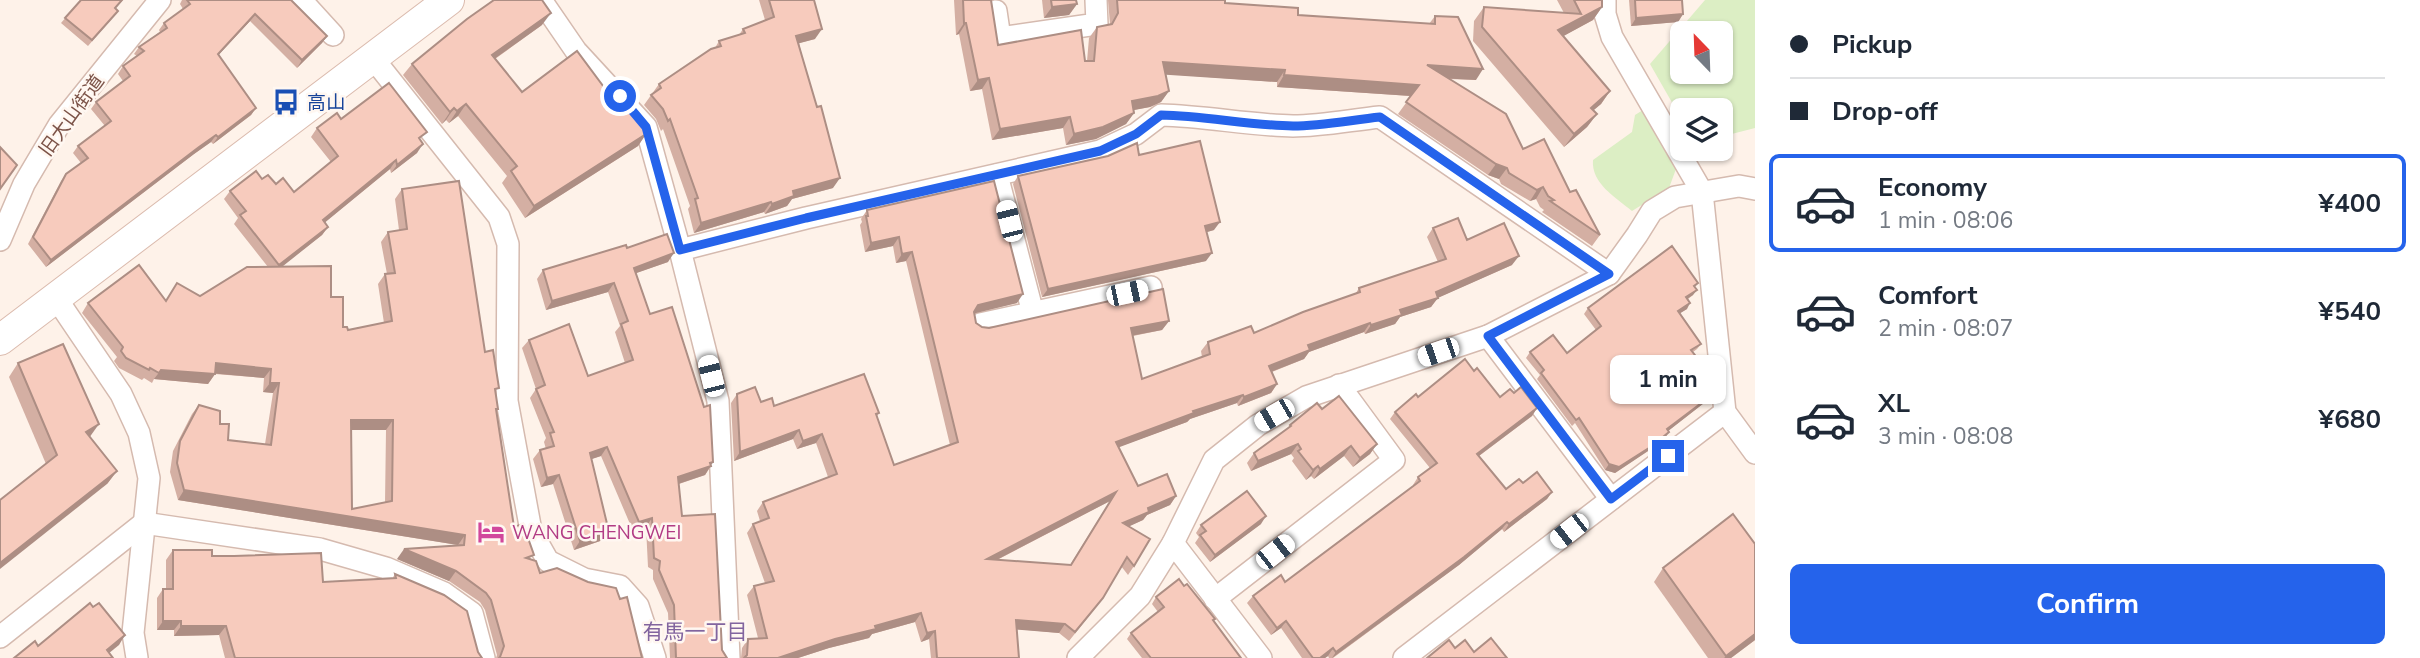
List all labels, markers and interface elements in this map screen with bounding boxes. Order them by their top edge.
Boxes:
north arrow [1670,21,1732,84]
map controls [1670,21,1733,161]
text: Pickup [1832,27,1912,62]
street label: 旧大山街道 [33,70,110,162]
route start [604,80,636,112]
bus stop icon: 高山 [271,87,301,117]
place label: 高山 [307,90,345,116]
text: Drop-off [1832,94,1938,129]
button: layers [1670,98,1733,161]
text: Economy [1878,170,1987,205]
icon: car [1794,172,1857,235]
text: ¥400 [2319,186,2381,221]
car [994,198,1025,244]
text: 1 min · 08:06 [1878,205,2013,236]
car [1105,278,1150,308]
text: Comfort [1878,278,1978,313]
icon: car [1794,280,1857,343]
text: ¥540 [2319,294,2381,329]
text: 2 min · 08:07 [1878,313,2013,344]
car [1415,335,1462,369]
car [696,353,727,399]
callout: 1 min [1610,354,1726,404]
text: 1 min [1638,364,1698,395]
text: XL [1878,386,1910,421]
icon: car [1794,388,1857,451]
car [1251,395,1298,435]
text: ¥680 [2319,402,2381,437]
text: 3 min · 08:08 [1878,421,2013,452]
route end [1652,440,1684,472]
car [1546,510,1593,552]
hotel icon: WANG CHENGWEI [476,517,506,547]
place label: WANG CHENGWEI [512,520,681,546]
car [1252,531,1299,573]
button: Confirm [1790,564,2385,644]
district label: 有馬一丁目 [643,618,748,646]

